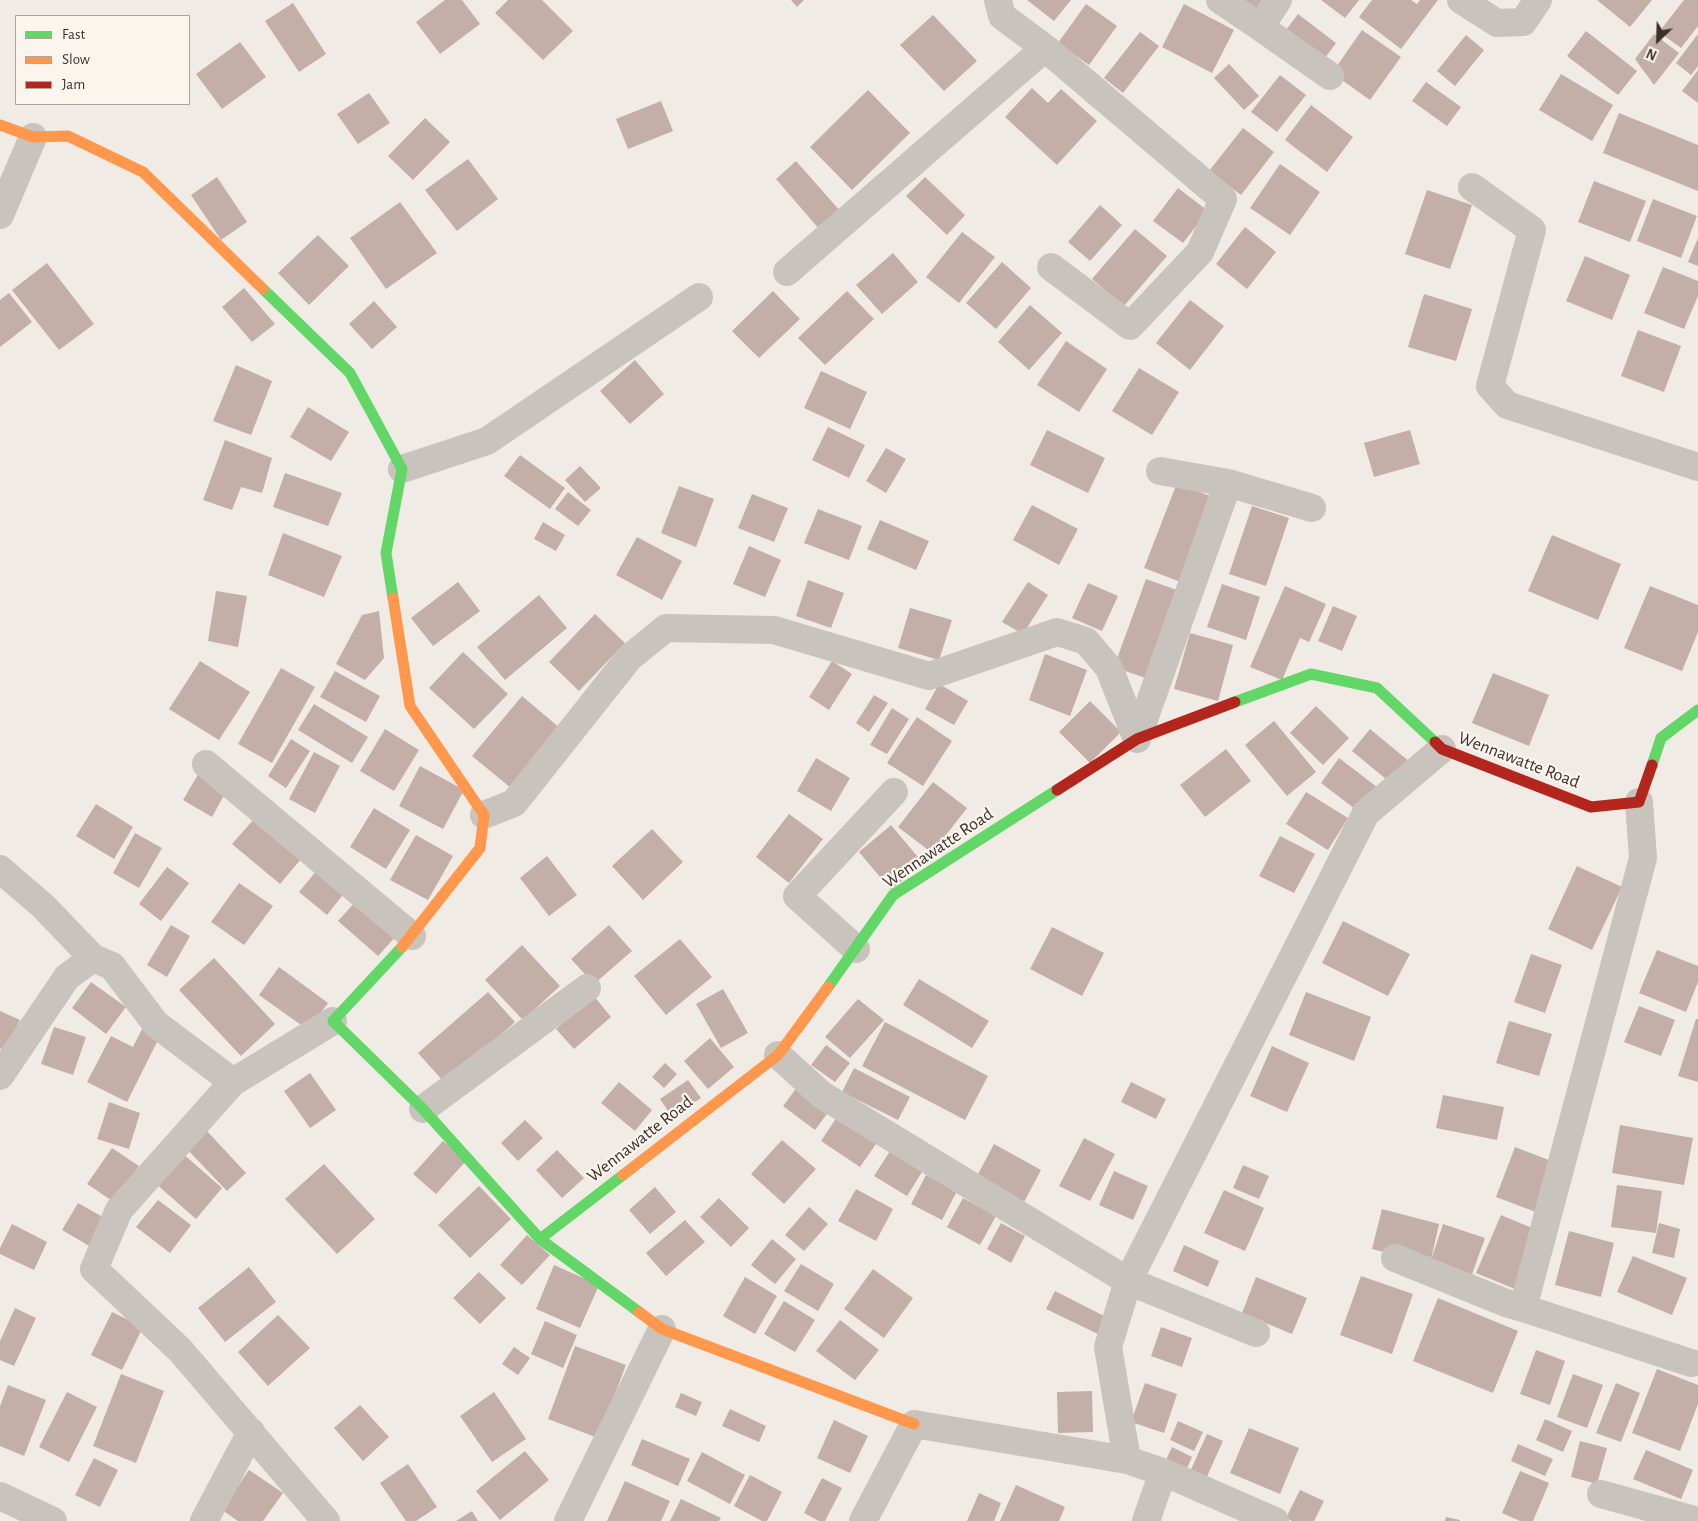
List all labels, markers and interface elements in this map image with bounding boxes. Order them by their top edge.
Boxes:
legend [15,15,190,105]
north arrow [1633,15,1683,65]
text: Fast [62,27,85,42]
text: N [1645,45,1659,62]
text: Slow [62,52,90,67]
text: Jam [62,77,85,92]
street label: Wennawatte Road [1455,727,1583,793]
street label: Wennawatte Road [879,803,997,893]
street label: Wennawatte Road [583,1091,697,1187]

